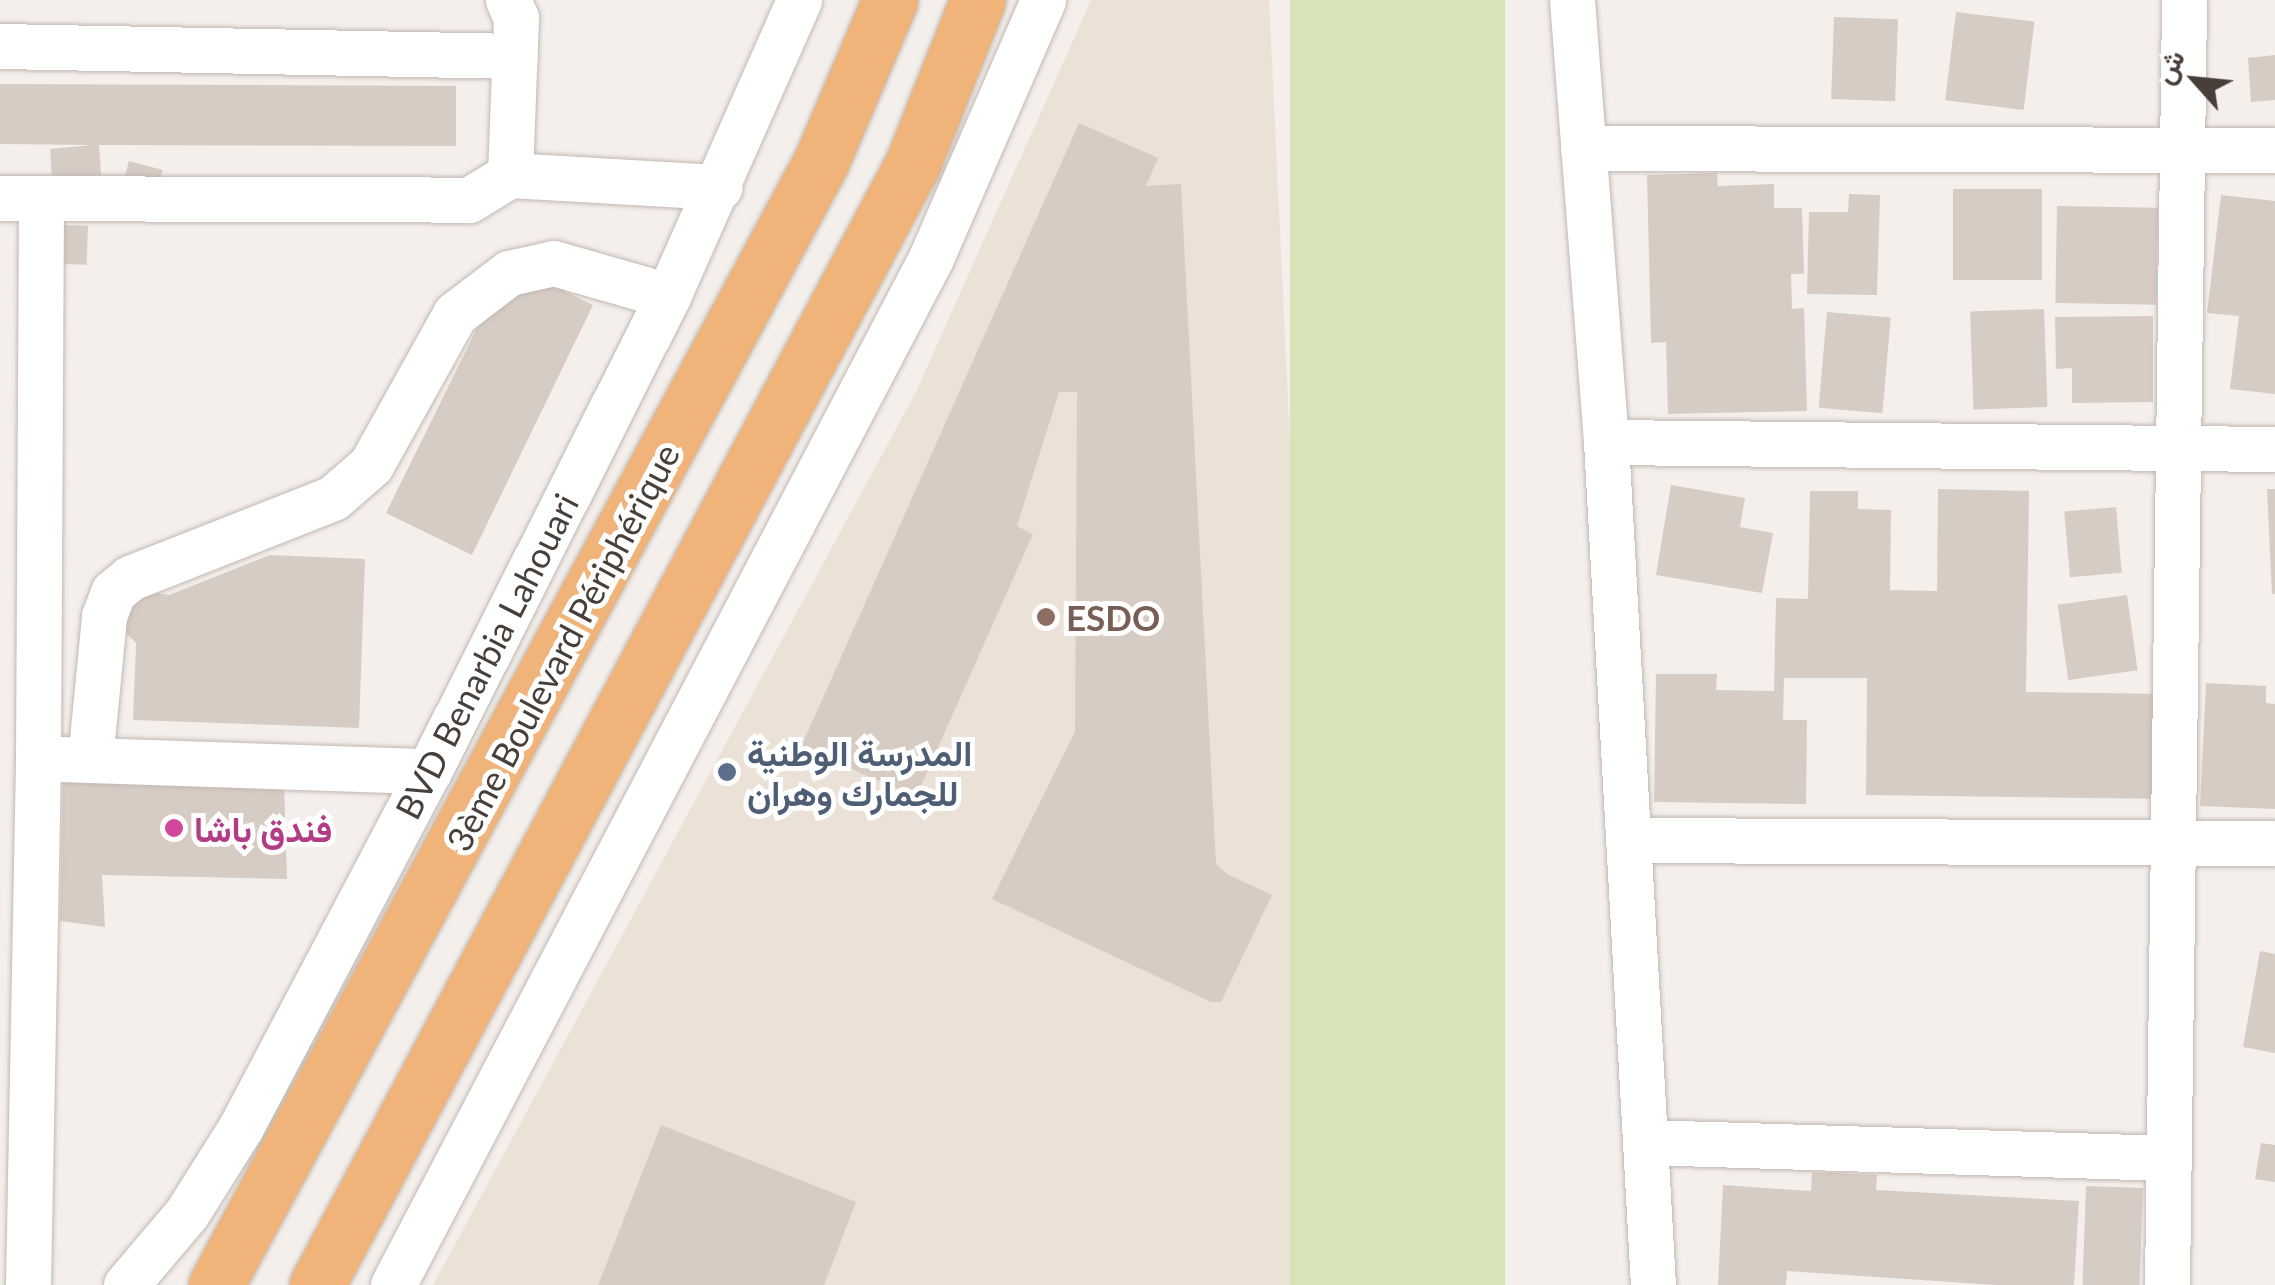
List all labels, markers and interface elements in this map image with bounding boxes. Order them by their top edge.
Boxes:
north arrow [2145,30,2245,130]
text: ش [2145,44,2191,89]
street label: 3ème Boulevard Périphérique [437,436,687,858]
street label: BVD Benarbia Lahouari [386,486,586,826]
place label: ESDO [1066,596,1160,638]
marker: ESDO [1035,606,1057,628]
place label: المدرسة الوطنية للجمارك وهران [747,731,972,813]
marker: المدرسة الوطنية للجمارك وهران [716,761,738,783]
place label: فندق باشا [194,807,332,849]
marker: فندق باشا [163,817,185,839]

